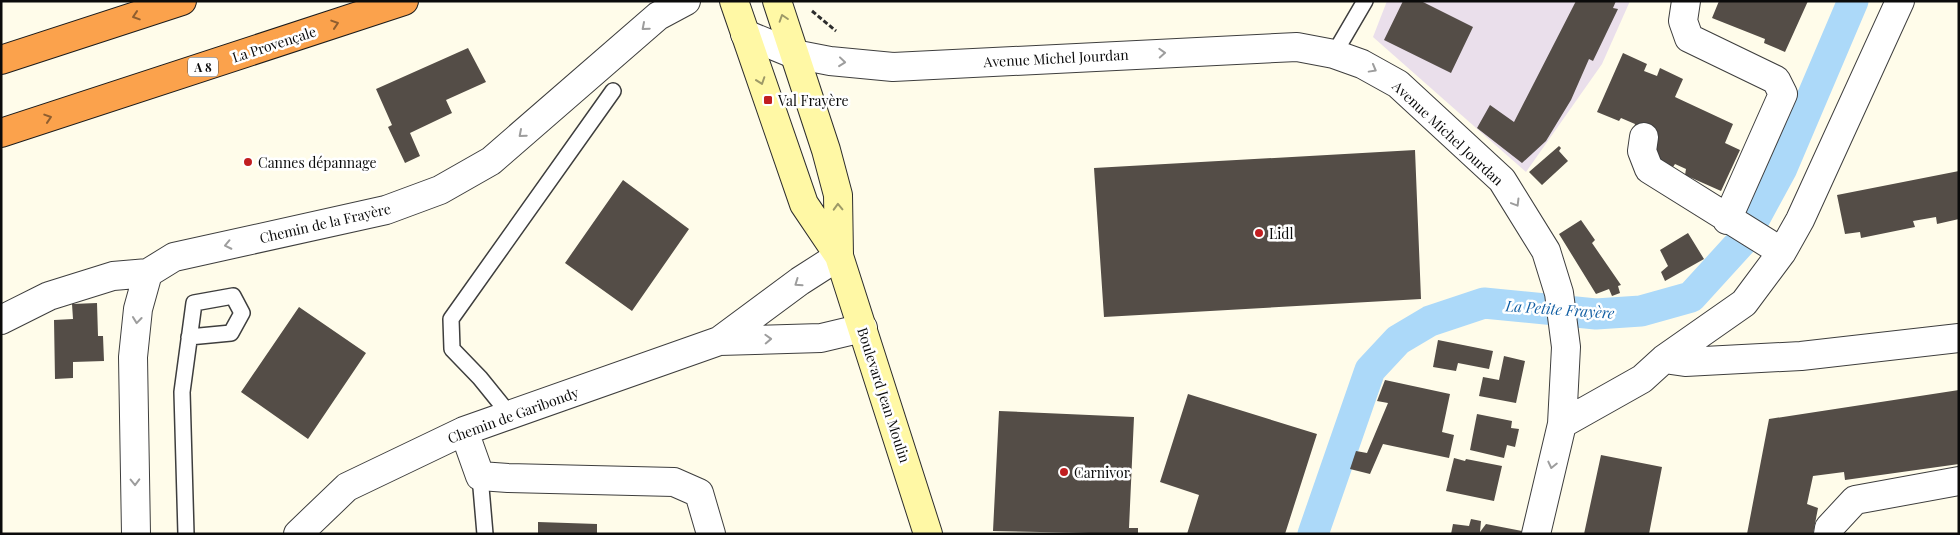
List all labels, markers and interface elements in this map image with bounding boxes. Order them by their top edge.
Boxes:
one-way arrow [132,11,140,21]
one-way arrow [778,15,788,23]
one-way arrow [330,19,339,29]
one-way arrow [642,21,651,30]
street label: La Provençale [230,22,318,66]
street label: Avenue Michel Jourdan [982,45,1130,71]
one-way arrow [1158,48,1166,59]
one-way arrow [839,56,847,67]
road number: A 8 [188,58,218,76]
one-way arrow [1367,63,1376,73]
one-way arrow [755,76,765,84]
street label: Avenue Michel Jourdan [1388,76,1508,190]
place label: Val Frayère [777,91,849,110]
marker: Val Frayère [762,94,774,106]
one-way arrow [43,113,51,123]
one-way arrow [519,128,528,137]
place label: Cannes dépannage [258,153,377,172]
marker: Cannes dépannage [242,156,254,168]
one-way arrow [1510,197,1520,206]
street label: Chemin de la Frayère [258,199,392,247]
one-way arrow [833,203,843,211]
place label: Lidl [1269,224,1293,243]
marker: Lidl [1253,227,1265,239]
one-way arrow [223,240,232,250]
one-way arrow [795,277,804,286]
water label: La Petite Frayère [1504,295,1616,323]
one-way arrow [132,316,143,324]
street label: Boulevard Jean Moulin [853,325,915,466]
one-way arrow [764,334,772,344]
street label: Chemin de Garibondy [445,382,581,448]
one-way arrow [1547,460,1558,469]
place label: Carnivor [1074,463,1131,482]
marker: Carnivor [1058,466,1070,478]
one-way arrow [130,478,140,486]

